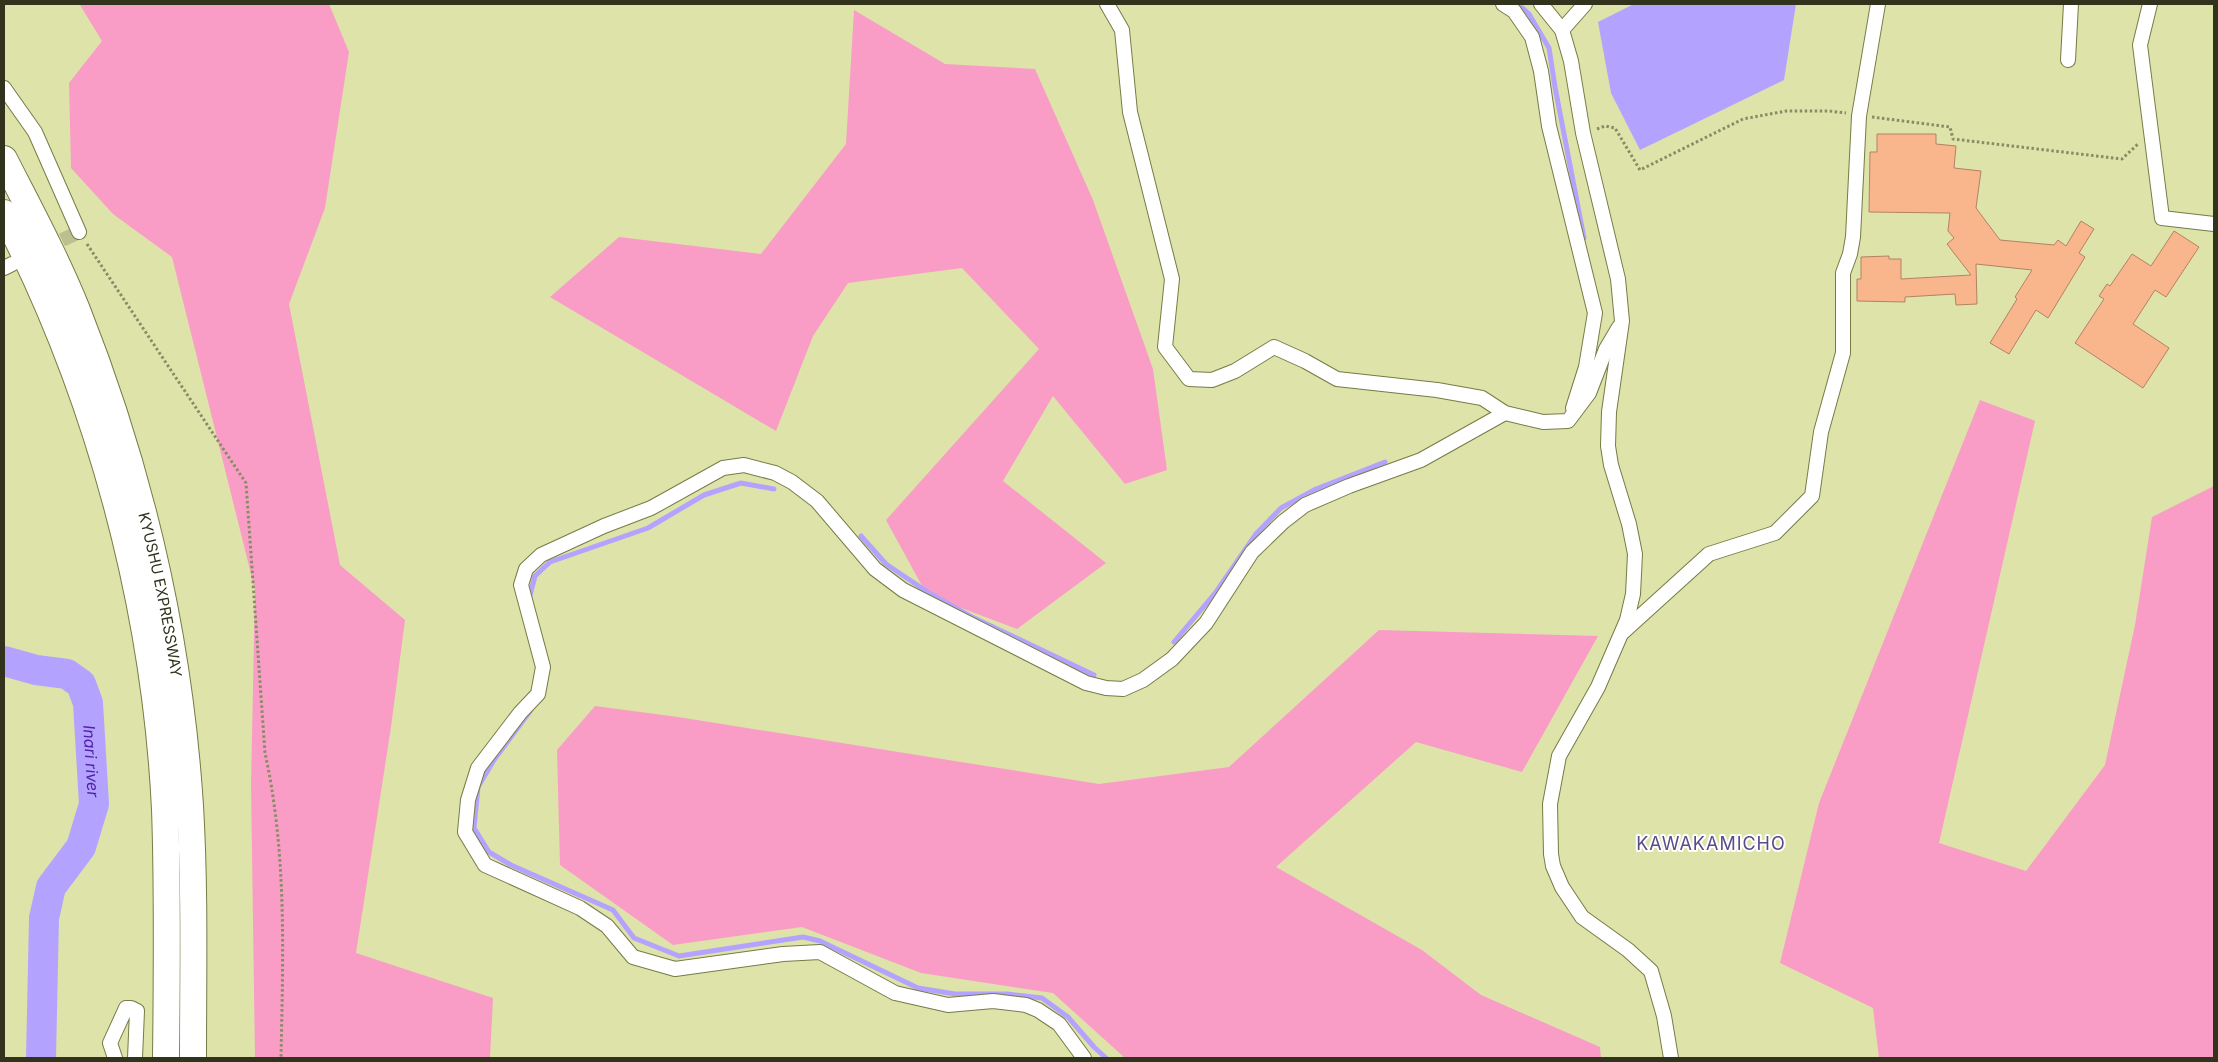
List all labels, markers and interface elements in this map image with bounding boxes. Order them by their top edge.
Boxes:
street label: KYUSHU EXPRESSWAY [134,510,186,678]
water label: Inari river [79,724,104,799]
district label: KAWAKAMICHO [1636,833,1786,854]

